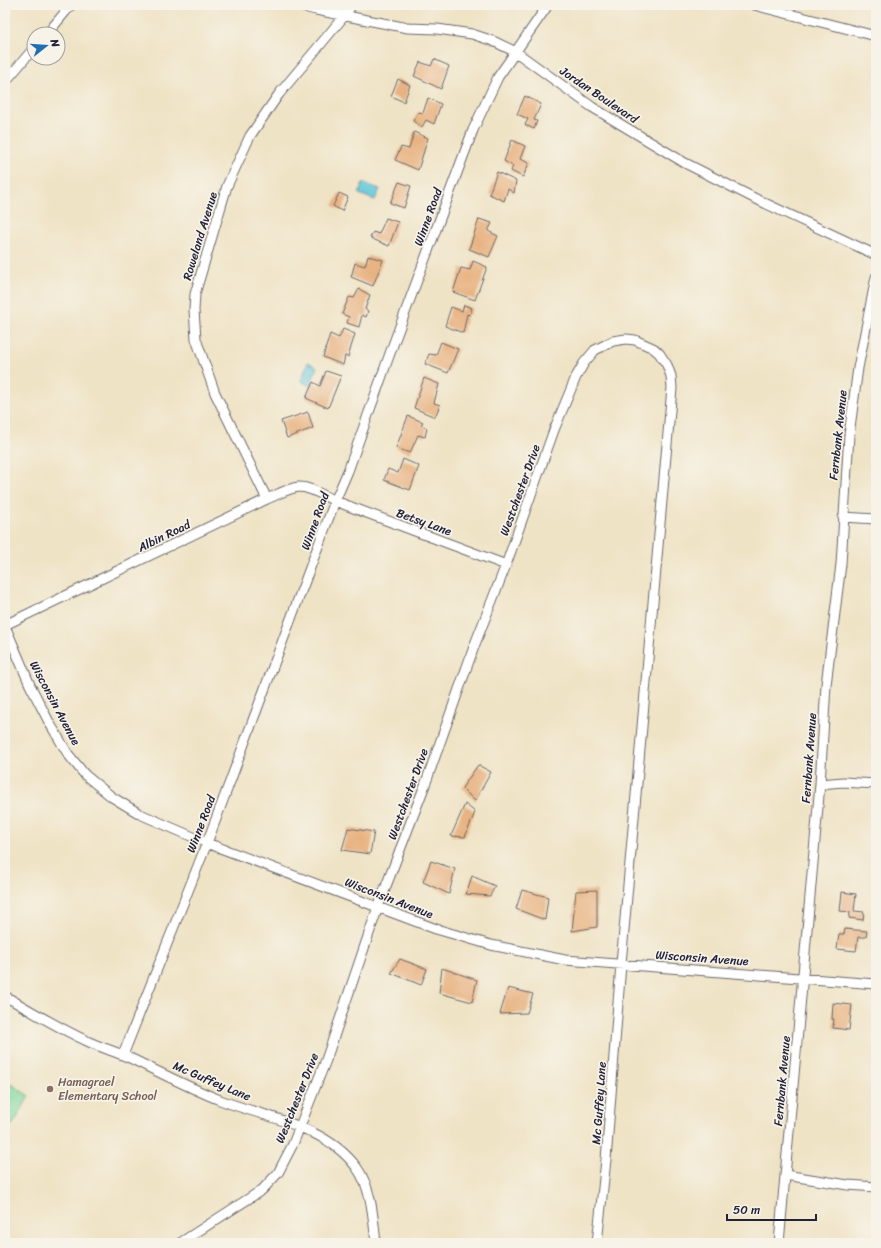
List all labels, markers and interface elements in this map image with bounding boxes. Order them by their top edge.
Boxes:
north arrow [26,26,66,66]
text: N [45,36,65,50]
street label: Jordan Boulevard [554,60,644,131]
street label: Winne Road [407,184,449,249]
street label: Roweland Avenue [176,189,224,283]
street label: Fernbank Avenue [822,389,854,481]
street label: Westchester Drive [493,441,547,539]
street label: Winne Road [294,488,336,553]
street label: Betsy Lane [393,502,455,542]
street label: Albin Road [133,513,196,559]
street label: Wisconsin Avenue [23,657,87,750]
street label: Fernbank Avenue [795,712,823,804]
street label: Westchester Drive [381,745,435,843]
street label: Winne Road [180,791,222,856]
street label: Wisconsin Avenue [341,871,437,925]
street label: Wisconsin Avenue [655,944,750,972]
street label: Fernbank Avenue [767,1035,797,1127]
street label: Westchester Drive [269,1049,325,1147]
street label: Mc Guffey Lane [169,1055,255,1107]
street label: Mc Guffey Lane [585,1061,613,1145]
place label: Hamagrael Elementary School [58,1071,158,1107]
marker: Hamagrael Elementary School [45,1084,55,1094]
scale bar [727,1196,816,1222]
text: 50 m [733,1199,760,1221]

